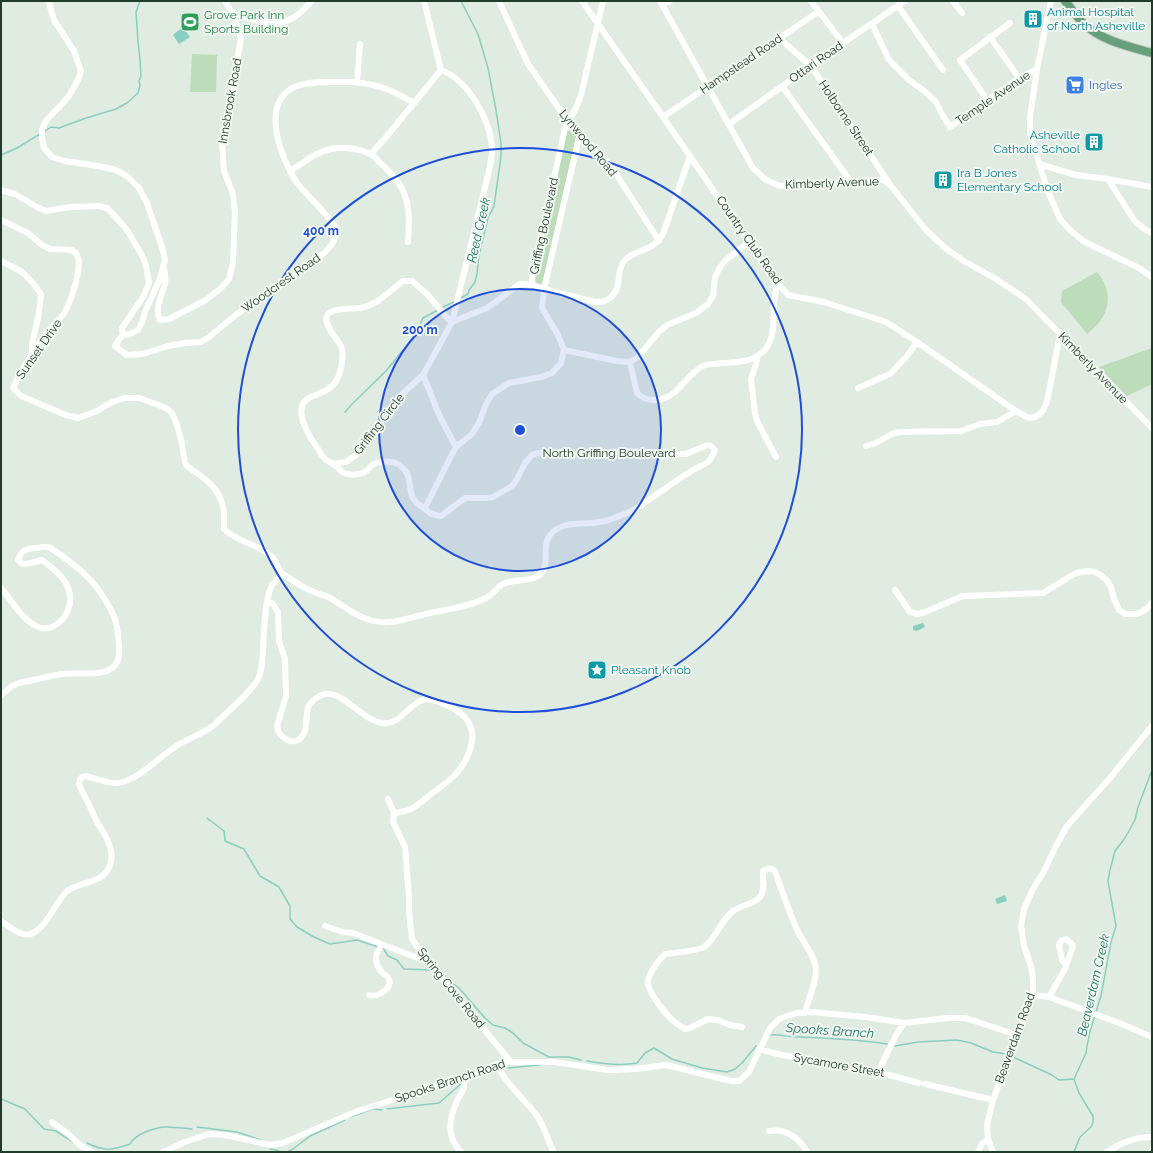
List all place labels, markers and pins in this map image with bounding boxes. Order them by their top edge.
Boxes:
place label: Animal Hospital of North Asheville [1047,5,1145,33]
place label: Grove Park Inn Sports Building [204,8,288,36]
building icon: Animal Hospital of North Asheville [1022,8,1044,30]
sports icon: Grove Park Inn Sports Building [179,11,201,33]
supermarket icon: Ingles [1064,74,1086,96]
place label: Ingles [1089,78,1123,92]
place label: Asheville Catholic School [993,128,1081,156]
building icon: Asheville Catholic School [1083,131,1105,153]
place label: Ira B Jones Elementary School [957,166,1063,194]
building icon: Ira B Jones Elementary School [932,169,954,191]
centre of rings [513,423,527,437]
place icon: Pleasant Knob [586,659,608,681]
place label: Pleasant Knob [611,663,691,677]

